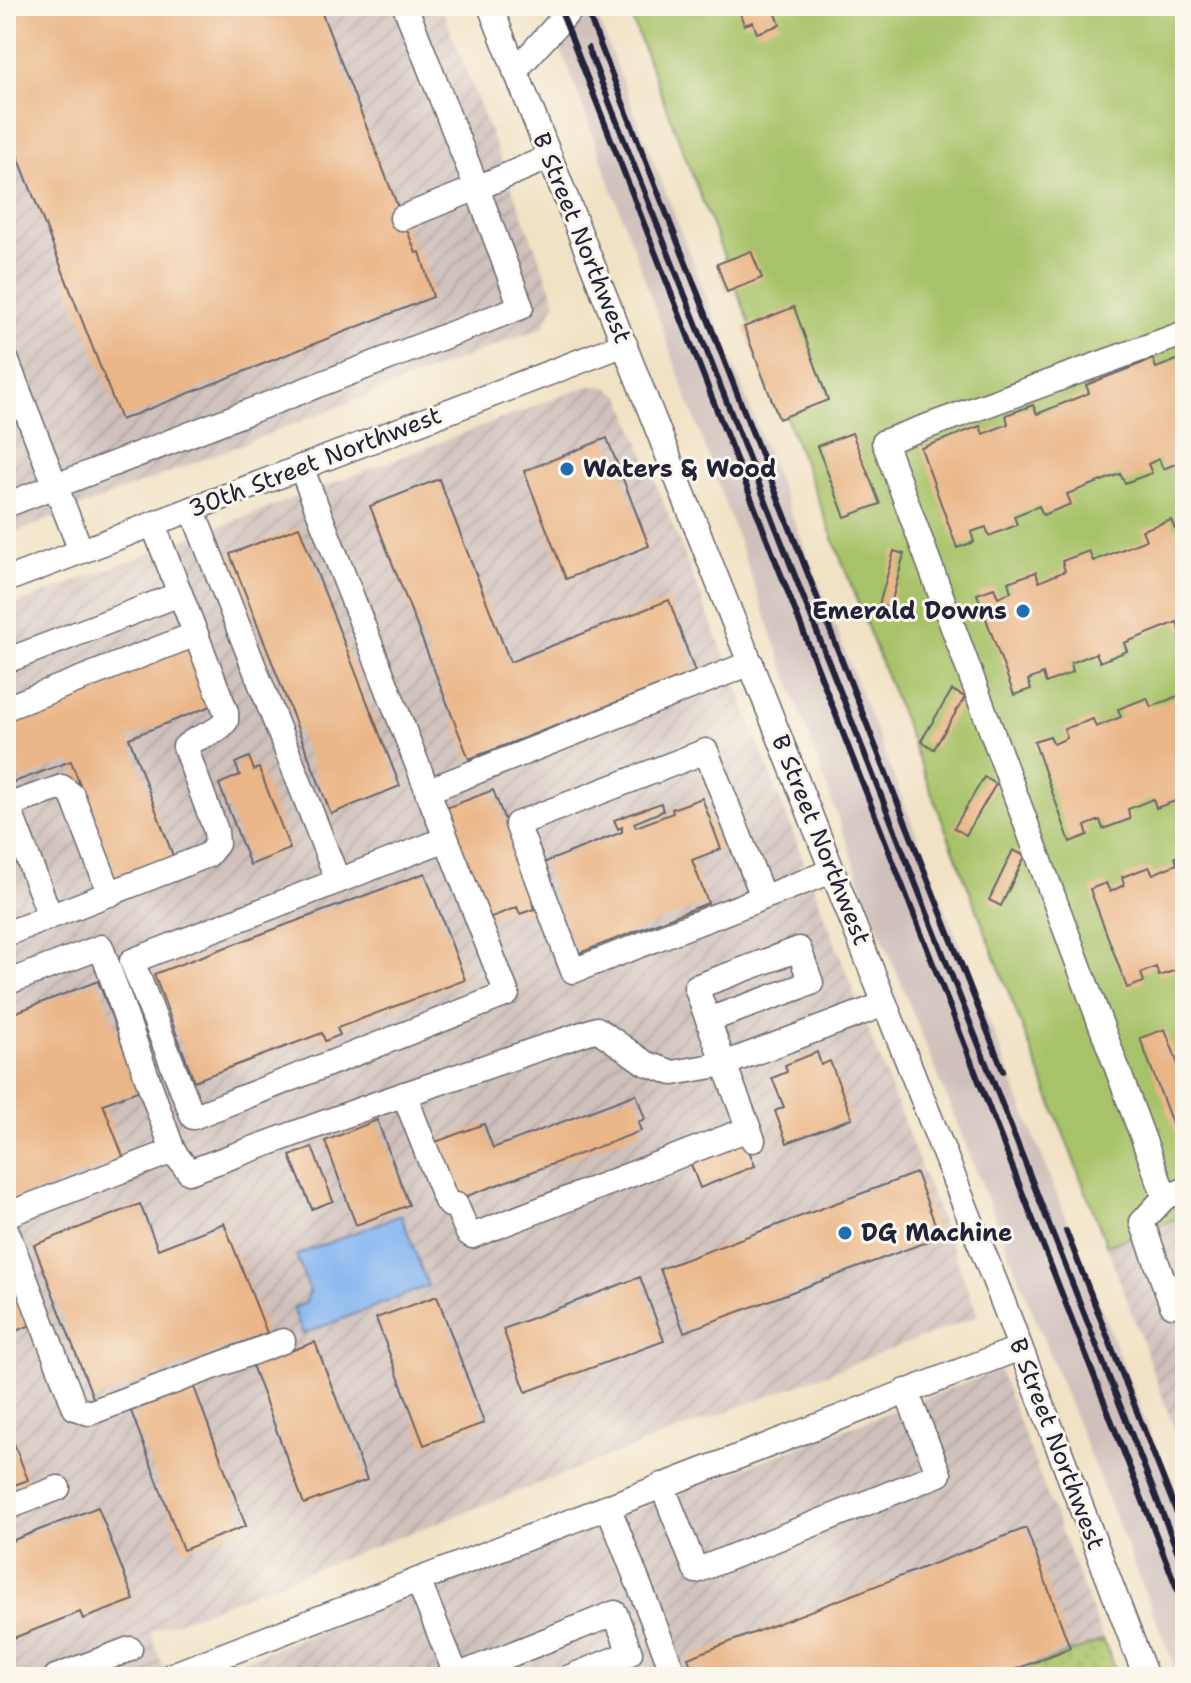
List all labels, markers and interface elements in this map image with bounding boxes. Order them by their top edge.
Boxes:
street label: B Street Northwest [525,128,639,348]
street label: 30th Street Northwest [184,399,446,525]
place label: Waters & Wood [583,453,777,485]
marker: Waters & Wood [558,460,576,478]
place label: Emerald Downs [812,595,1007,627]
marker: Emerald Downs [1014,602,1032,620]
street label: B Street Northwest [764,730,878,950]
place label: DG Machine [861,1217,1012,1249]
marker: DG Machine [836,1224,854,1242]
street label: B Street Northwest [1002,1334,1112,1554]

